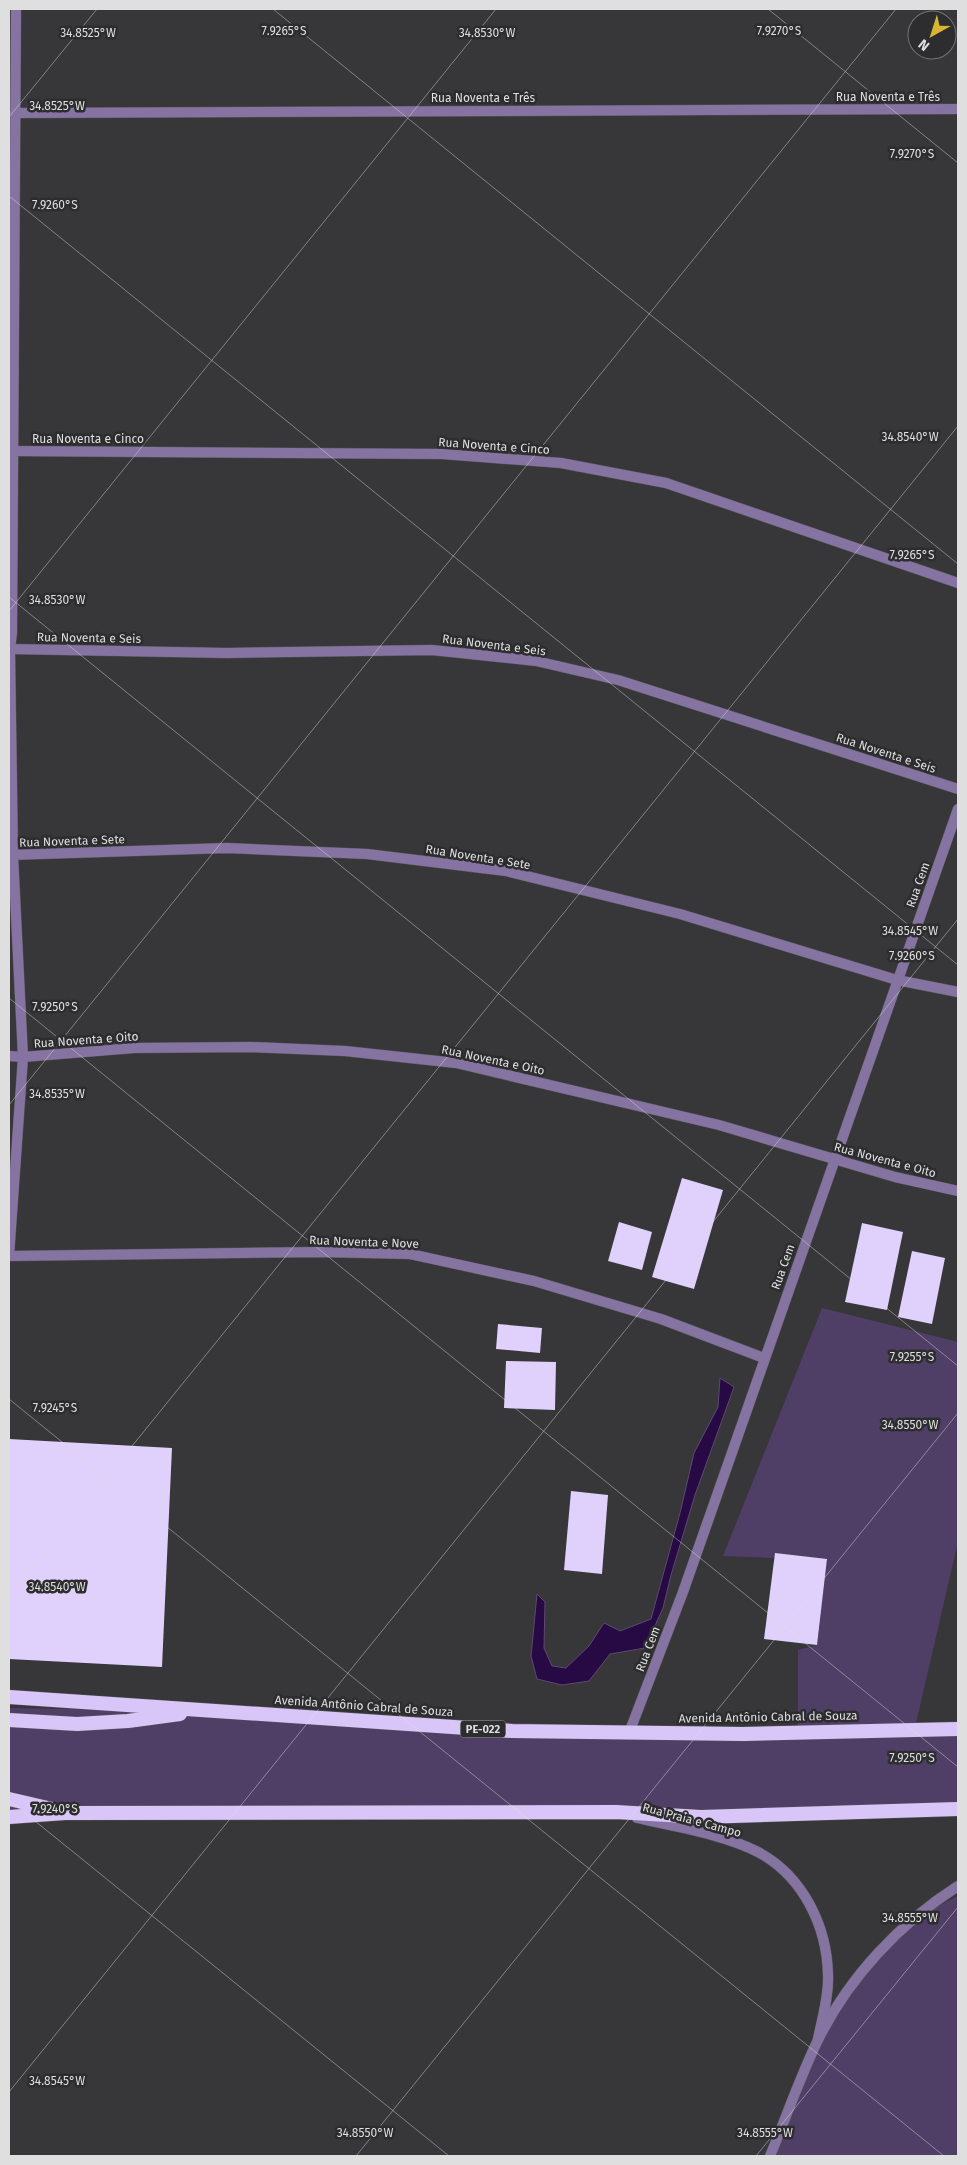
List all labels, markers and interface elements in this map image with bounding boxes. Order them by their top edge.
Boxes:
north arrow [907,10,957,60]
text: 7.9265°S [262,24,307,38]
text: 7.9270°S [757,24,802,38]
text: 34.8525°W [60,26,116,40]
text: 34.8530°W [459,26,515,40]
text: N [915,35,933,54]
street label: Rua Noventa e Três [836,90,941,104]
street label: Rua Noventa e Três [431,91,536,105]
text: 34.8525°W [29,99,85,113]
text: 7.9270°S [890,147,935,161]
text: 7.9260°S [32,198,78,212]
text: 34.8540°W [881,430,939,444]
street label: Rua Noventa e Cinco [32,432,144,446]
street label: Rua Noventa e Cinco [438,435,550,457]
text: 7.9265°S [890,548,935,562]
text: 34.8530°W [29,593,85,607]
street label: Rua Noventa e Seis [37,630,142,646]
street label: Rua Noventa e Seis [441,632,547,658]
street label: Rua Noventa e Seis [834,730,938,776]
street label: Rua Noventa e Sete [19,832,125,850]
street label: Rua Noventa e Sete [425,842,531,872]
street label: Rua Cem [903,860,933,910]
text: 34.8545°W [882,924,938,938]
text: 7.9260°S [889,949,935,963]
text: 7.9250°S [32,1000,78,1014]
street label: Rua Noventa e Oito [33,1029,139,1051]
street label: Rua Noventa e Oito [440,1042,546,1078]
text: 34.8535°W [29,1087,85,1101]
street label: Rua Noventa e Oito [832,1140,938,1180]
street label: Rua Noventa e Nove [309,1233,419,1251]
street label: Rua Cem [768,1242,798,1292]
text: 7.9255°S [890,1350,935,1364]
text: 7.9245°S [33,1401,78,1415]
text: 34.8550°W [882,1418,938,1432]
text: 34.8540°W [28,1580,86,1594]
street label: Rua Cem [633,1624,663,1674]
street label: Avenida Antônio Cabral de Souza [274,1693,454,1719]
street label: Avenida Antônio Cabral de Souza [678,1708,858,1726]
road number: PE-022 [460,1720,506,1738]
text: 7.9250°S [889,1751,935,1765]
street label: Rua Praia e Campo [641,1800,743,1840]
text: 7.9240°S [32,1802,78,1816]
text: 34.8555°W [882,1911,938,1925]
text: 34.8545°W [29,2074,85,2088]
text: 34.8550°W [337,2126,393,2140]
text: 34.8555°W [737,2126,793,2140]

